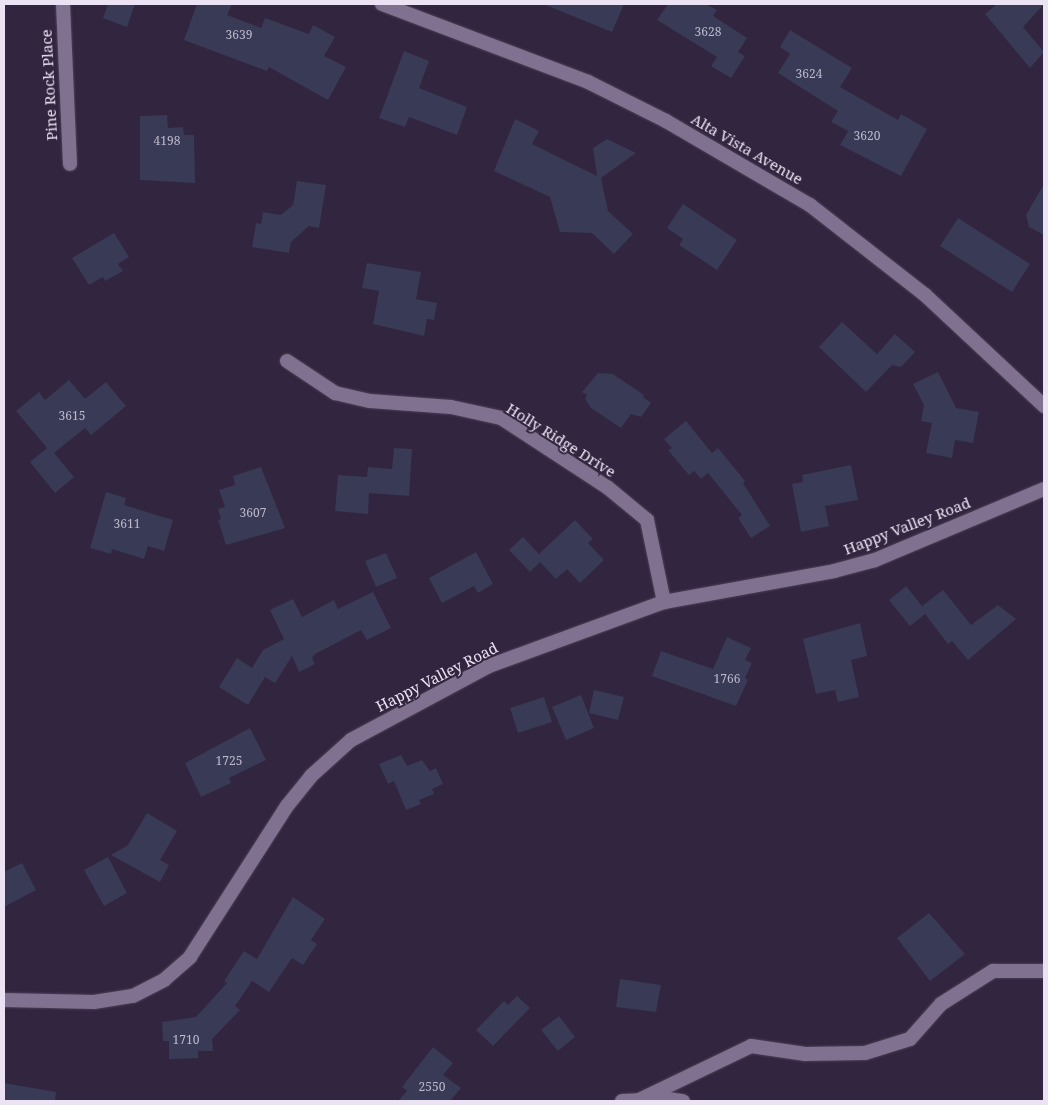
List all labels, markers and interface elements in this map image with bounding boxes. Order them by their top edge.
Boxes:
house number: 3628 [695,25,721,39]
house number: 3639 [226,28,252,42]
street label: Pine Rock Place [37,29,61,141]
house number: 3624 [796,67,822,81]
street label: Alta Vista Avenue [688,110,806,188]
house number: 3620 [854,129,880,143]
house number: 4198 [154,134,180,148]
street label: Holly Ridge Drive [503,399,619,481]
house number: 3615 [59,409,85,423]
street label: Happy Valley Road [841,494,973,558]
house number: 3607 [240,506,266,520]
house number: 3611 [114,517,140,531]
street label: Happy Valley Road [373,638,501,716]
house number: 1766 [714,672,740,686]
house number: 1725 [216,754,242,768]
house number: 1710 [173,1033,199,1047]
house number: 2550 [419,1080,445,1094]

